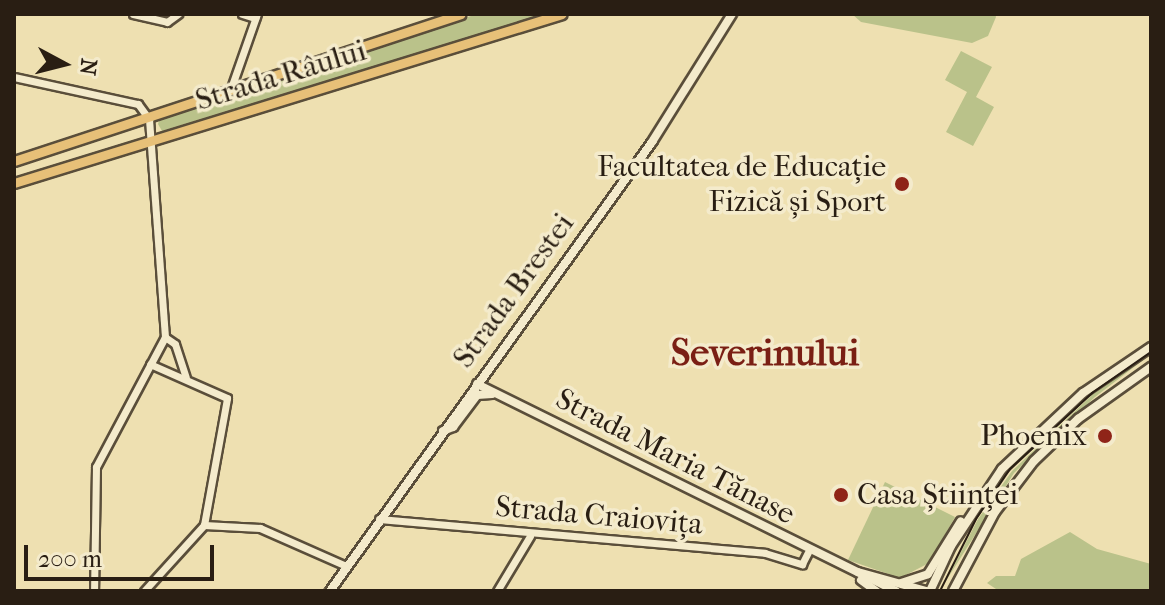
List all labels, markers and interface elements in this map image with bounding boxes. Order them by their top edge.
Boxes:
north arrow [24,24,104,104]
street label: Strada Râului [191,33,371,119]
text: N [74,57,102,77]
place label: Facultatea de Educație Fizică și Sport [597,149,886,220]
marker: Facultatea de Educație Fizică și Sport [893,175,911,193]
street label: Strada Brestei [446,207,582,375]
district label: Severinului [671,330,859,376]
street label: Strada Maria Tănase [549,381,801,533]
place label: Phoenix [980,418,1087,454]
marker: Phoenix [1094,425,1116,447]
place label: Casa Științei [857,477,1018,513]
marker: Casa Științei [832,486,850,504]
street label: Strada Craiovița [494,489,704,543]
scale bar [28,529,218,579]
text: 200 m [38,545,102,573]

